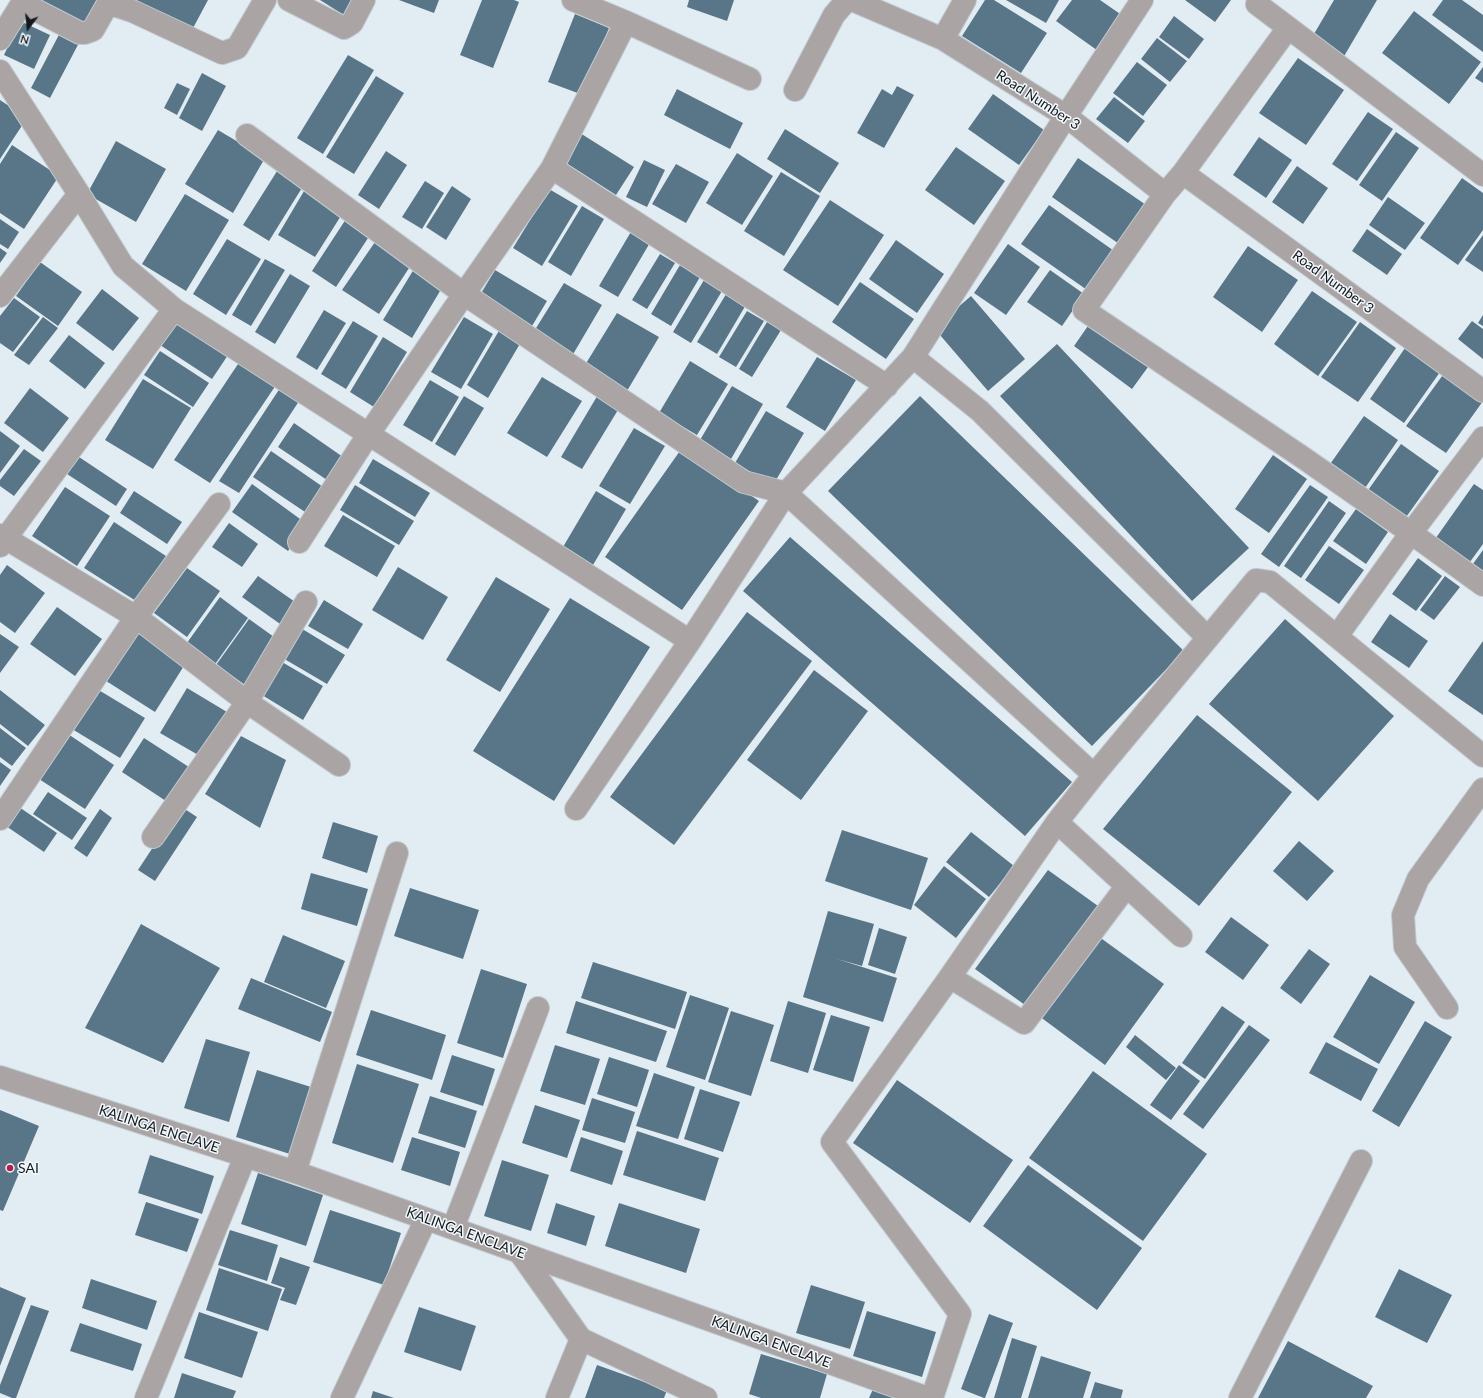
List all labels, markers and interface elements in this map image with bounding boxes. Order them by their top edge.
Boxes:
north arrow [8,8,48,48]
text: N [19,33,30,47]
street label: Road Number 3 [993,67,1083,133]
street label: Road Number 3 [1289,247,1377,317]
street label: KALINGA ENCLAVE [97,1102,221,1156]
place label: SAI [18,1160,39,1176]
marker: SAI [5,1163,15,1173]
street label: KALINGA ENCLAVE [404,1204,528,1262]
street label: KALINGA ENCLAVE [709,1313,833,1371]

